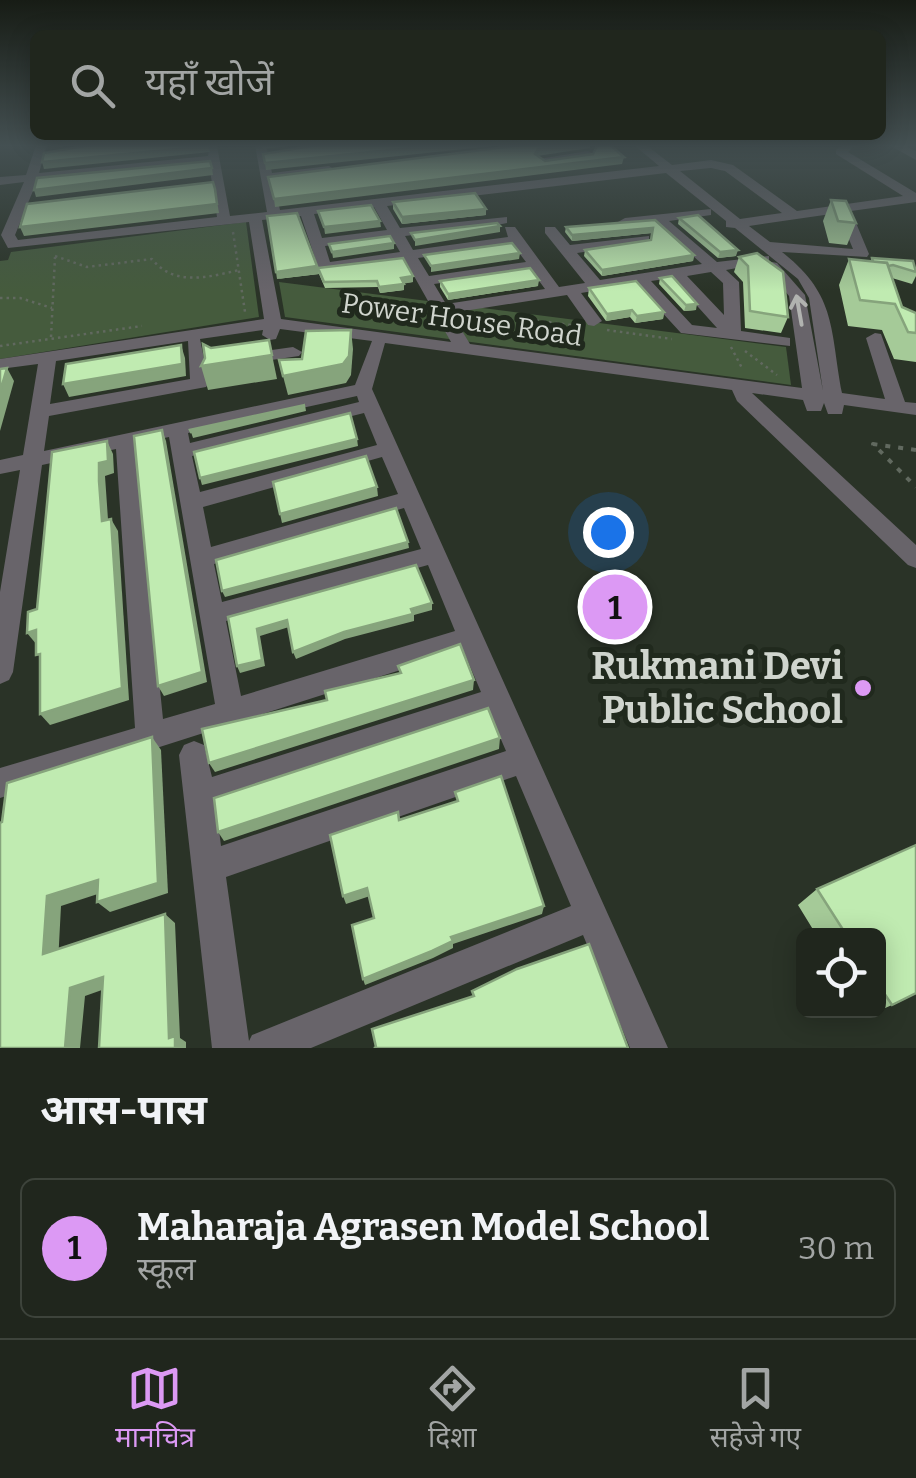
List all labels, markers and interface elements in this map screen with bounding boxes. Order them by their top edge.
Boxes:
search box [30,30,886,140]
icon: search [65,58,120,113]
text: यहाँ खोजें [145,59,274,105]
street label: Power House Road [340,286,584,353]
one-way arrow [789,294,808,327]
your location [583,507,634,558]
pin: 1 [582,570,648,644]
place label: Rukmani Devi Public School [591,643,843,733]
marker: Rukmani Devi Public School [852,677,874,699]
map controls [796,928,886,1018]
button: locate [796,928,886,1018]
text: आस-पास [40,1085,207,1135]
text: Maharaja Agrasen Model School [137,1204,709,1250]
text: 1 [68,1229,81,1267]
text: 30 m [798,1229,874,1267]
text: स्कूल [137,1250,196,1288]
tab: मानचित्र [115,1361,195,1458]
tab: दिशा [425,1361,480,1458]
tab: सहेजे गए [710,1361,801,1458]

